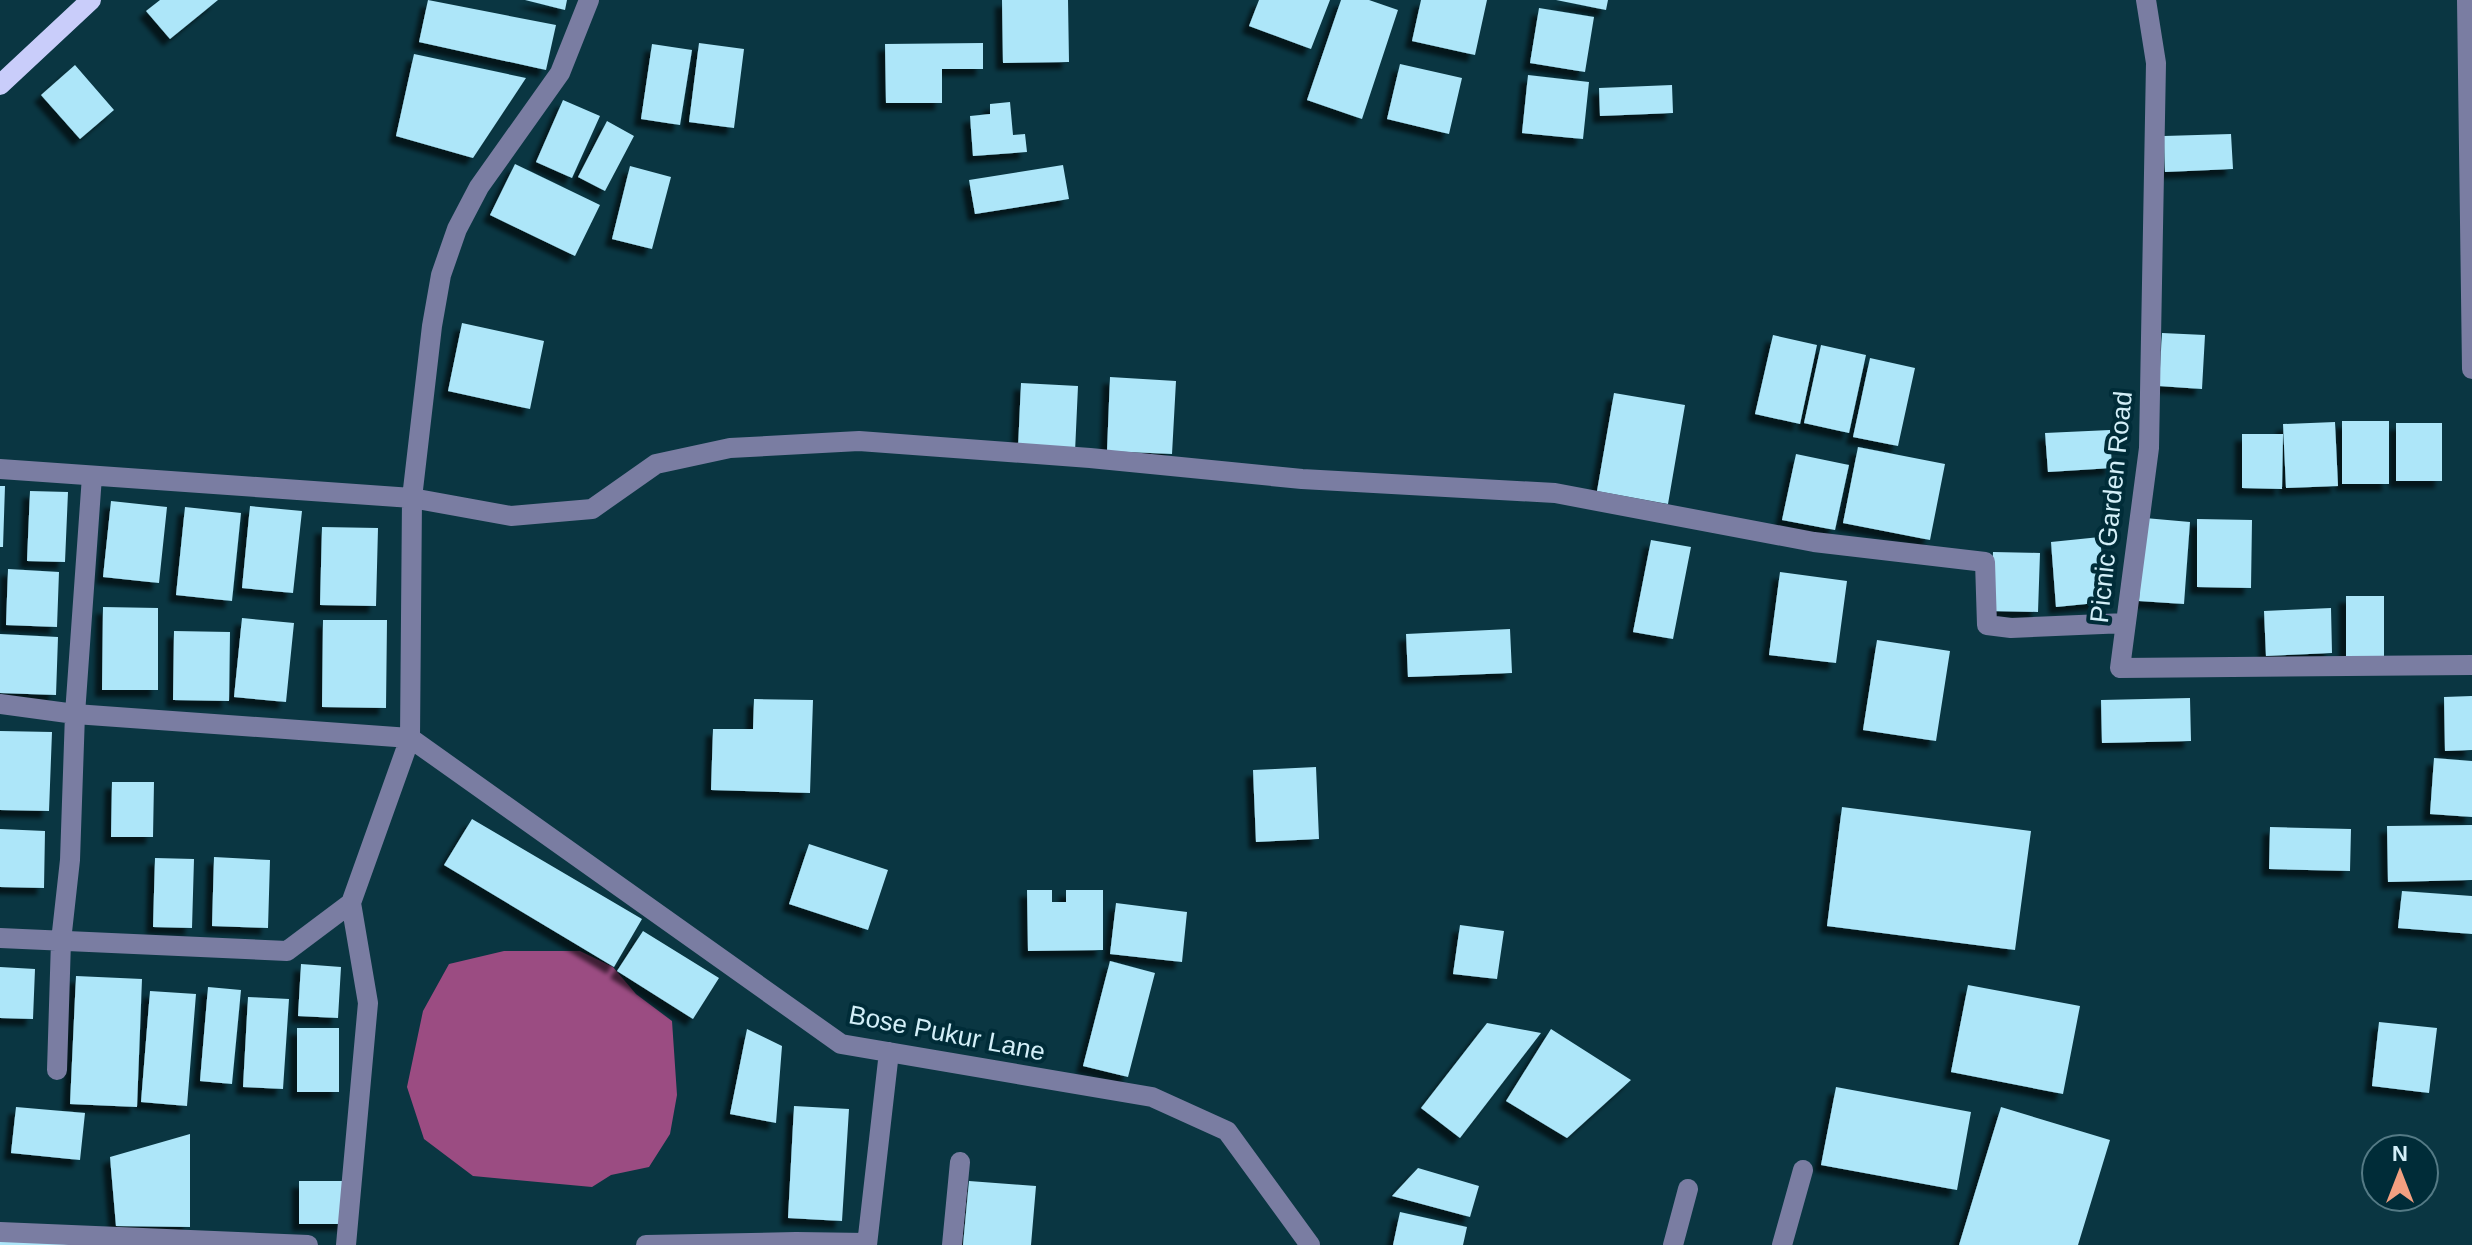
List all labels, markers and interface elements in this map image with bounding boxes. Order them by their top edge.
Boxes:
street label: Picnic Garden Road [2084,390,2138,624]
street label: Bose Pukur Lane [846,999,1048,1067]
north arrow [2360,1133,2440,1213]
text: N [2392,1141,2408,1166]

